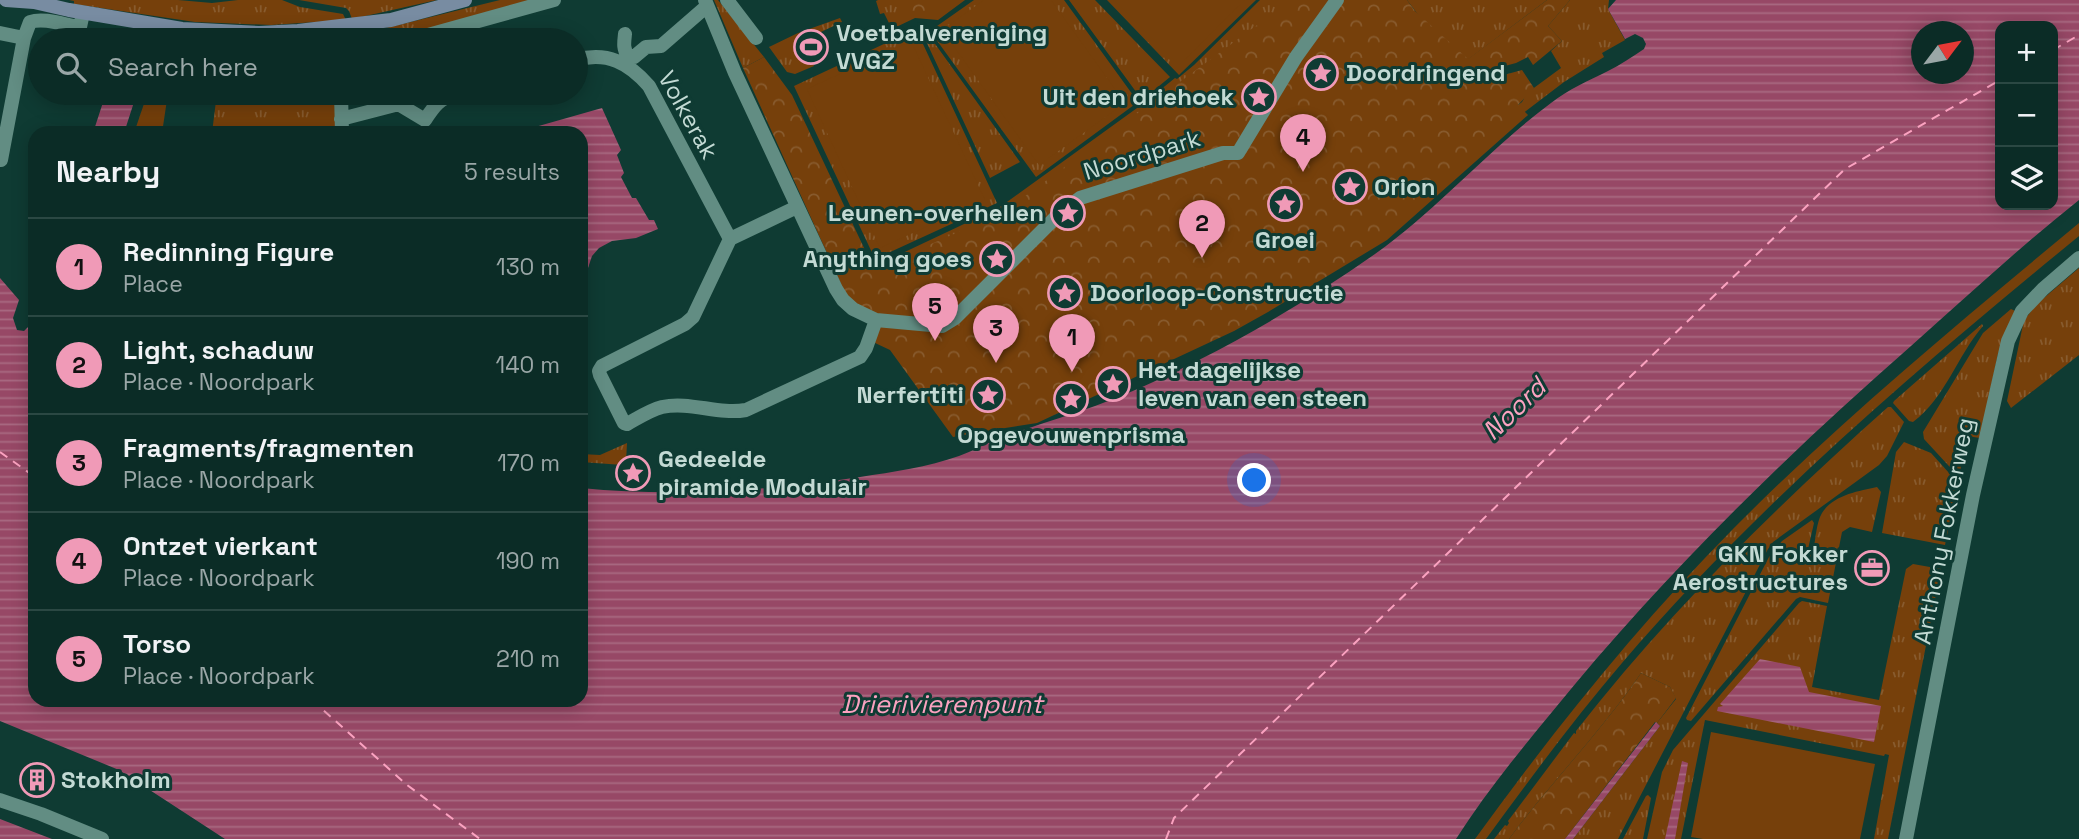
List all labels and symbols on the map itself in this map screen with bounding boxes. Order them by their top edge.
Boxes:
place label: Voetbalvereniging VVGZ [836,17,1047,76]
north arrow [1911,21,1974,84]
sports icon: Voetbalvereniging VVGZ [792,28,830,66]
place icon: Doordringend [1302,54,1340,92]
place label: Doordringend [1346,57,1506,88]
street label: Volkerak [651,65,725,165]
place icon: Uit den driehoek [1240,78,1278,116]
place label: Uit den driehoek [1043,81,1234,112]
pin: 4 [1280,114,1326,172]
street label: Noordpark [1080,122,1204,187]
place icon: Orion [1331,168,1369,206]
place label: Orion [1374,171,1436,202]
place icon: Groei [1266,185,1304,223]
place icon: Leunen-overhellen [1049,194,1087,232]
place label: Leunen-overhellen [828,197,1044,228]
pin: 2 [1179,200,1225,258]
place label: Groei [1255,224,1315,255]
place icon: Anything goes [978,240,1016,278]
place label: Anything goes [803,243,972,274]
place icon: Doorloop-Constructie [1046,274,1084,312]
place label: Doorloop-Constructie [1090,277,1344,308]
pin: 5 [912,283,958,341]
pin: 3 [973,305,1019,363]
pin: 1 [1049,314,1095,372]
place label: Het dagelijkse leven van een steen [1138,354,1367,413]
place icon: Het dagelijkse leven van een steen [1094,365,1132,403]
water label: Noord [1475,368,1555,447]
place icon: Nerfertiti [969,376,1007,414]
place label: Nerfertiti [856,379,964,410]
place icon: Opgevouwenprisma [1052,380,1090,418]
street label: Anthony Fokkerweg [1906,415,1981,647]
place label: Opgevouwenprisma [957,419,1185,450]
place label: Gedeelde piramide Modulair [658,443,867,502]
place icon: Gedeelde piramide Modulair [614,454,652,492]
your location [1237,463,1271,497]
place label: GKN Fokker Aerostructures [1673,538,1848,597]
office icon: GKN Fokker Aerostructures [1853,549,1891,587]
water label: Drierivierenpunt [841,687,1045,721]
building icon: Stokholm [18,761,56,799]
place label: Stokholm [61,764,171,795]

